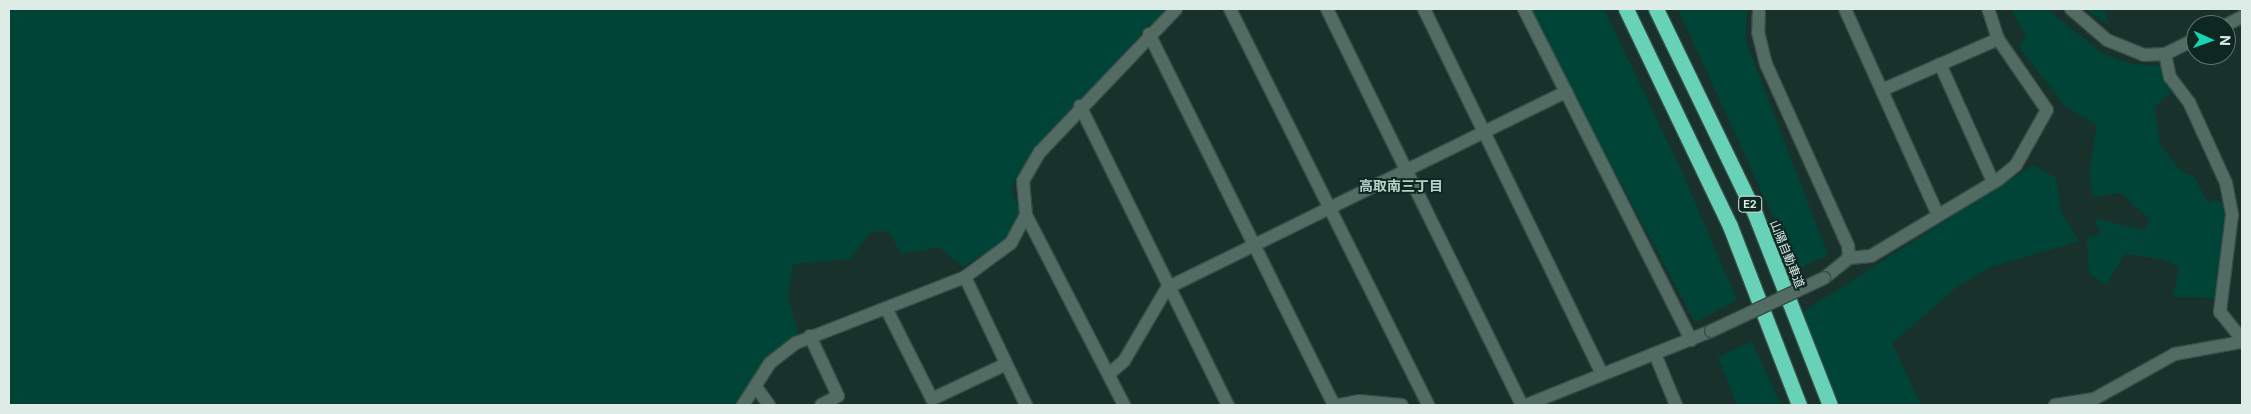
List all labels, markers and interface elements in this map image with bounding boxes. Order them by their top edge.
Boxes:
north arrow [2186,15,2236,65]
text: N [2217,35,2234,46]
district label: 高取南三丁目 [1359,178,1443,194]
road number: E2 [1738,195,1762,212]
street label: 山陽自動車道 [1767,218,1807,290]

